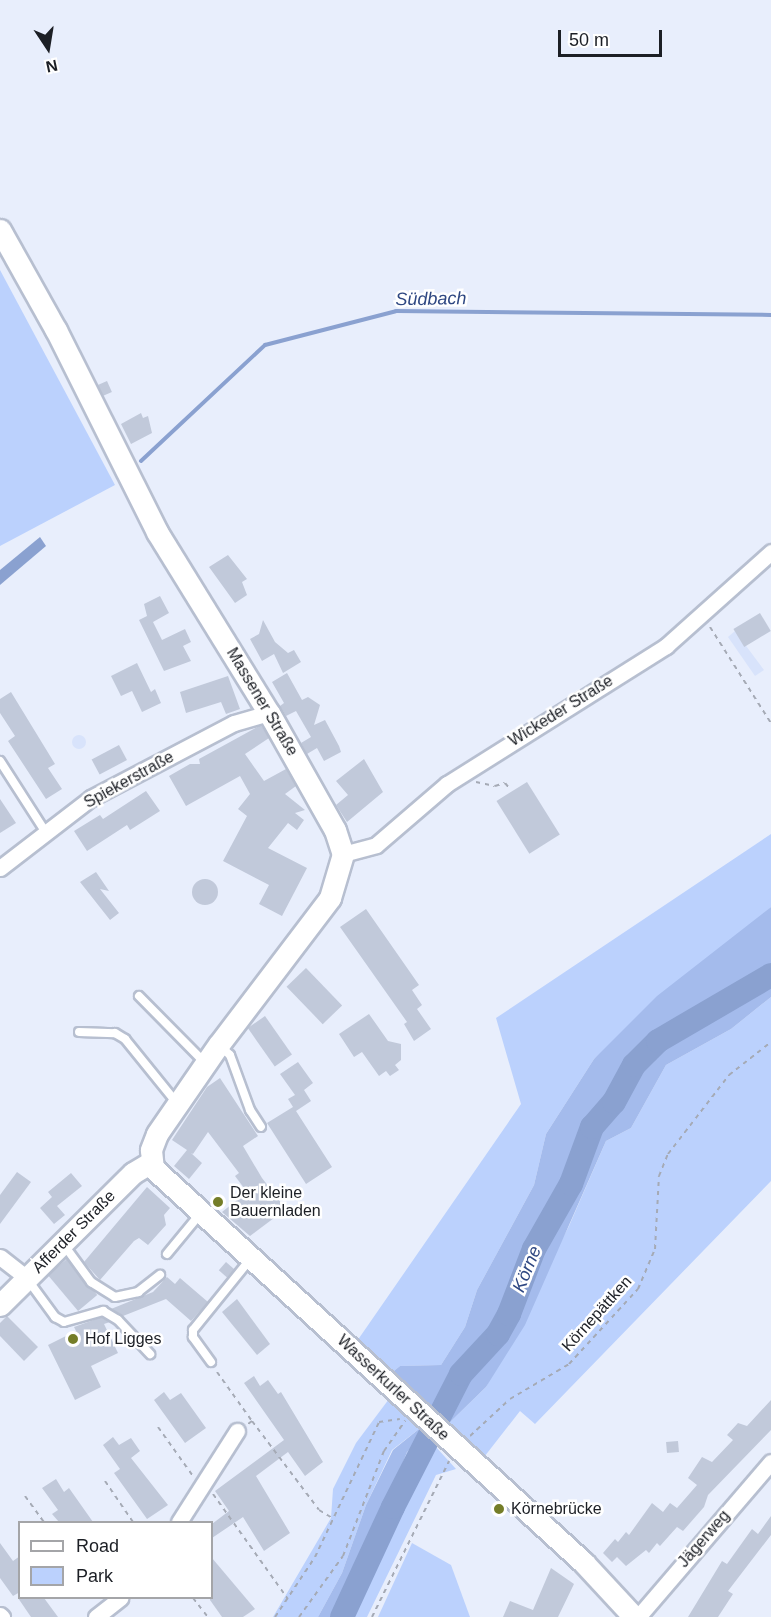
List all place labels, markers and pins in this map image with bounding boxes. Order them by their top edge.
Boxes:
place label: Der kleine Bauernladen [230,1183,321,1221]
marker: Der kleine Bauernladen [211,1195,225,1209]
place label: Hof Ligges [85,1329,161,1349]
marker: Hof Ligges [66,1332,80,1346]
place label: Körnebrücke [511,1499,602,1519]
marker: Körnebrücke [492,1502,506,1516]

